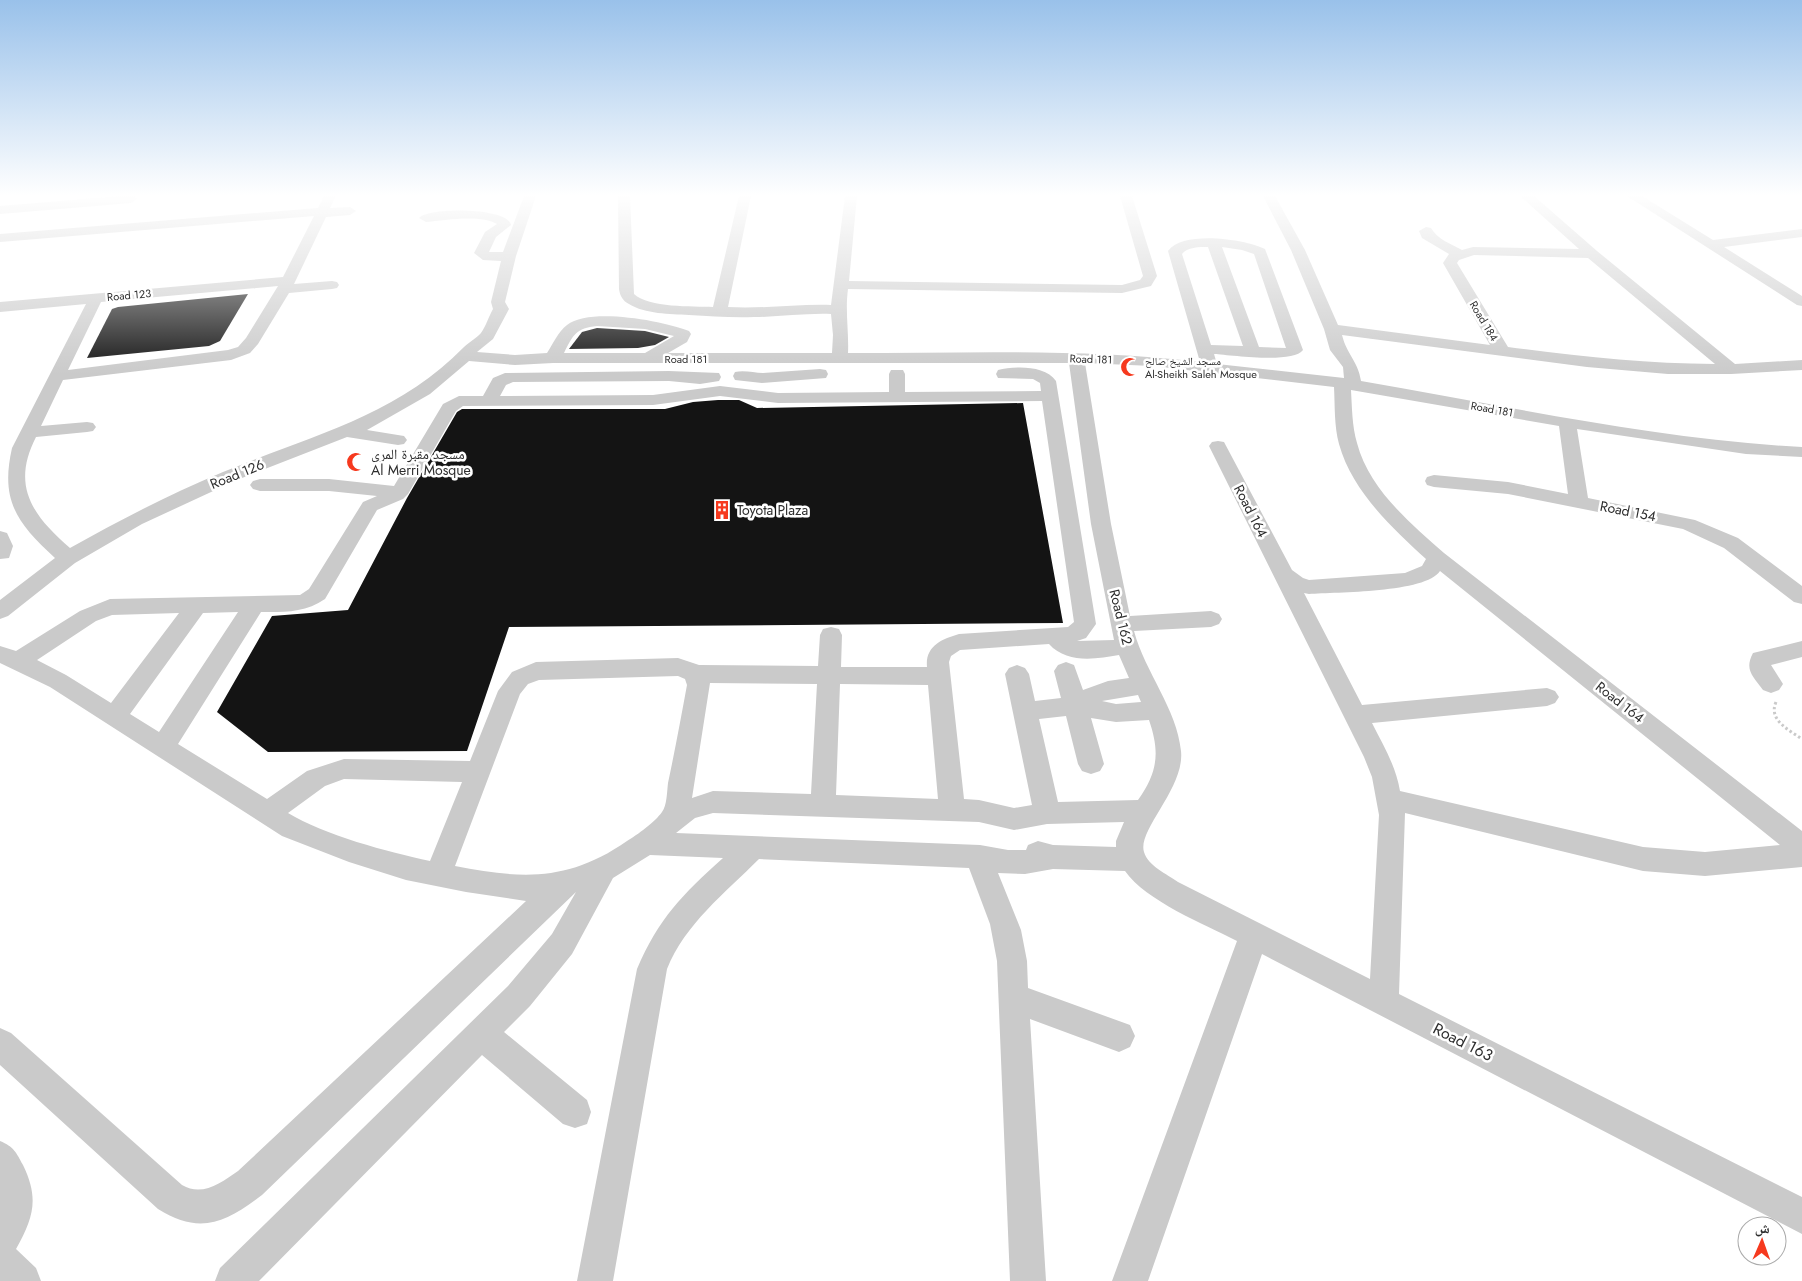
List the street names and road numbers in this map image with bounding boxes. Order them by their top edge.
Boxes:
street label: Road 123 [106,285,152,305]
street label: Road 184 [1466,298,1503,345]
street label: Road 181 [1069,350,1113,368]
street label: Road 181 [665,351,707,367]
street label: Road 181 [1469,397,1515,421]
street label: Road 126 [207,454,267,494]
street label: Road 164 [1229,481,1273,541]
street label: Road 154 [1598,496,1658,526]
street label: Road 162 [1104,587,1138,647]
street label: Road 164 [1591,677,1649,727]
street label: Road 163 [1429,1017,1497,1067]

